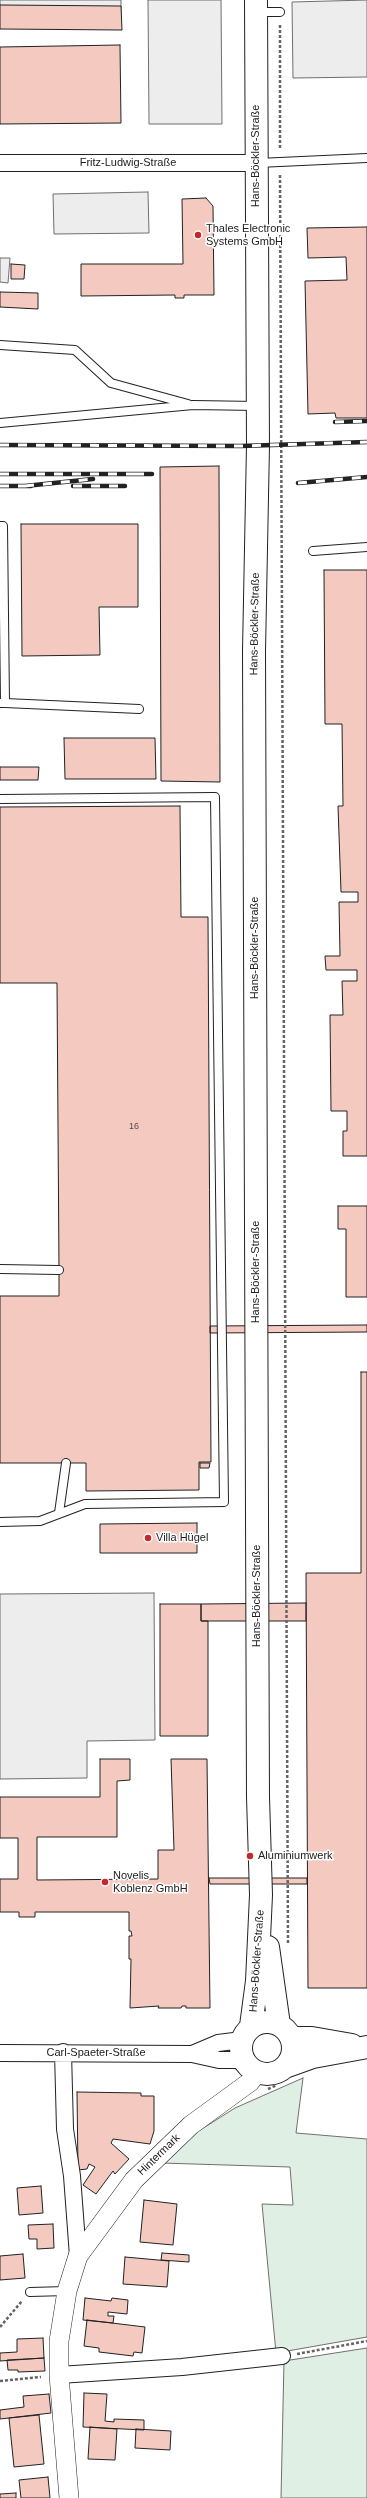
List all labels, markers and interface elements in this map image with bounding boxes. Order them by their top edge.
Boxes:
street label: Hans-Böckler-Straße [249,105,263,207]
street label: Fritz-Ludwig-Straße [80,156,176,170]
place label: Thales Electronic Systems GmbH [206,222,290,248]
marker: Thales Electronic Systems GmbH [193,230,203,240]
street label: Hans-Böckler-Straße [248,573,262,675]
street label: Hans-Böckler-Straße [248,897,262,999]
house number: 16 [129,1122,139,1132]
street label: Hans-Böckler-Straße [249,1221,263,1323]
place label: Villa Hügel [156,1531,208,1545]
marker: Villa Hügel [143,1533,153,1543]
street label: Hans-Böckler-Straße [250,1545,264,1647]
place label: Aluminiumwerk [258,1849,333,1863]
marker: Aluminiumwerk [245,1851,255,1861]
place label: Novelis Koblenz GmbH [113,1869,188,1895]
marker: Novelis Koblenz GmbH [100,1877,110,1887]
street label: Hans-Böckler-Straße [247,1909,267,2013]
street label: Carl-Spaeter-Straße [46,2046,146,2060]
street label: Hintermark [135,2132,183,2178]

